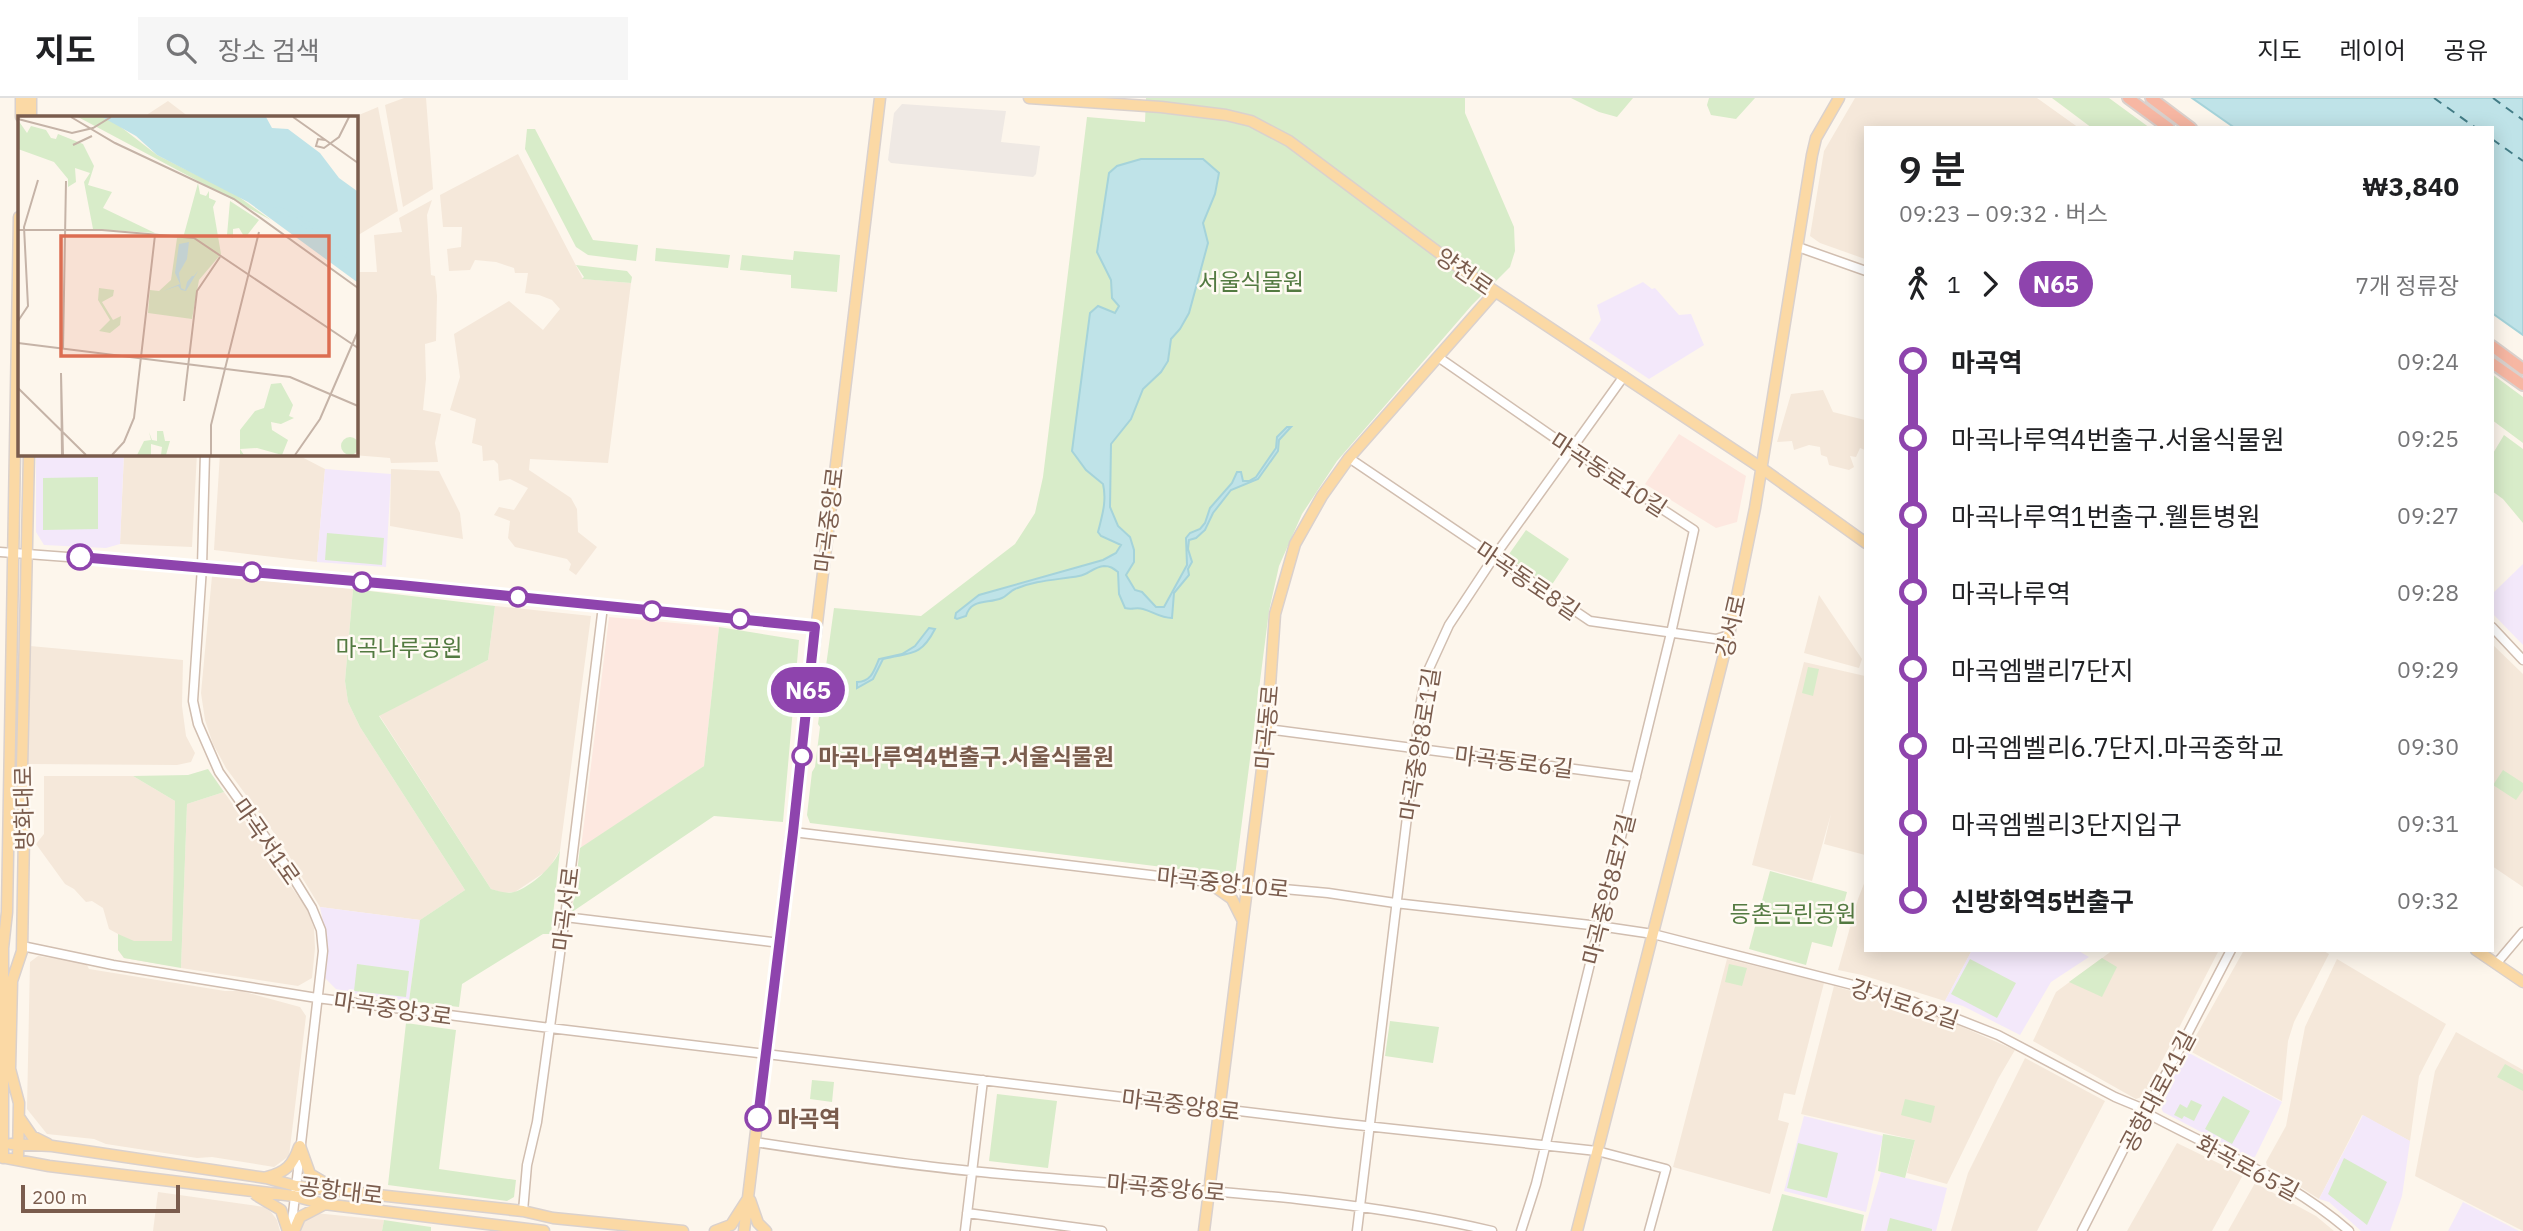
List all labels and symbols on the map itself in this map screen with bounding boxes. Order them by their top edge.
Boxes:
inset map [18,116,357,455]
street label: 양천로 [1430,241,1500,301]
park label: 서울식물원 [1198,266,1304,296]
street label: 마곡동로10길 [1545,425,1673,523]
street label: 마곡중앙로 [807,466,849,574]
street label: 마곡동로8길 [1470,534,1586,626]
unlabelled marker [67,544,93,570]
unlabelled marker [242,562,262,582]
unlabelled marker [352,572,372,592]
unlabelled marker [508,587,528,607]
street label: 강서로 [1708,592,1752,660]
unlabelled marker [642,601,662,621]
unlabelled marker [730,609,750,629]
park label: 마곡나루공원 [336,632,462,662]
street label: 마곡중앙8로1길 [1392,665,1446,823]
line badge: N65 [768,667,848,713]
street label: 마곡동로 [1247,684,1285,770]
street label: 마곡동로6길 [1453,739,1575,783]
place label: 마곡나루역4번출구.서울식물원 [818,741,1114,771]
marker: 마곡나루역4번출구.서울식물원 [792,746,812,766]
street label: 방화대로 [7,765,39,851]
street label: 마곡서1로 [226,792,308,890]
street label: 마곡중앙8로7길 [1575,810,1641,968]
street label: 마곡중앙10로 [1155,860,1291,904]
street label: 마곡서로 [545,865,585,953]
park label: 등촌근린공원 [1730,898,1856,928]
street label: 강서로62길 [1847,971,1963,1035]
street label: 마곡중앙3로 [332,985,454,1031]
street label: 공항대로41길 [2112,1025,2202,1157]
street label: 마곡중앙8로 [1120,1082,1242,1126]
place label: 마곡역 [777,1103,840,1133]
marker: 마곡역 [745,1105,771,1131]
street label: 화곡로65길 [2191,1127,2305,1207]
street label: 마곡중앙6로 [1105,1167,1227,1207]
street label: 공항대로 [297,1170,385,1210]
scale bar [21,1182,180,1214]

